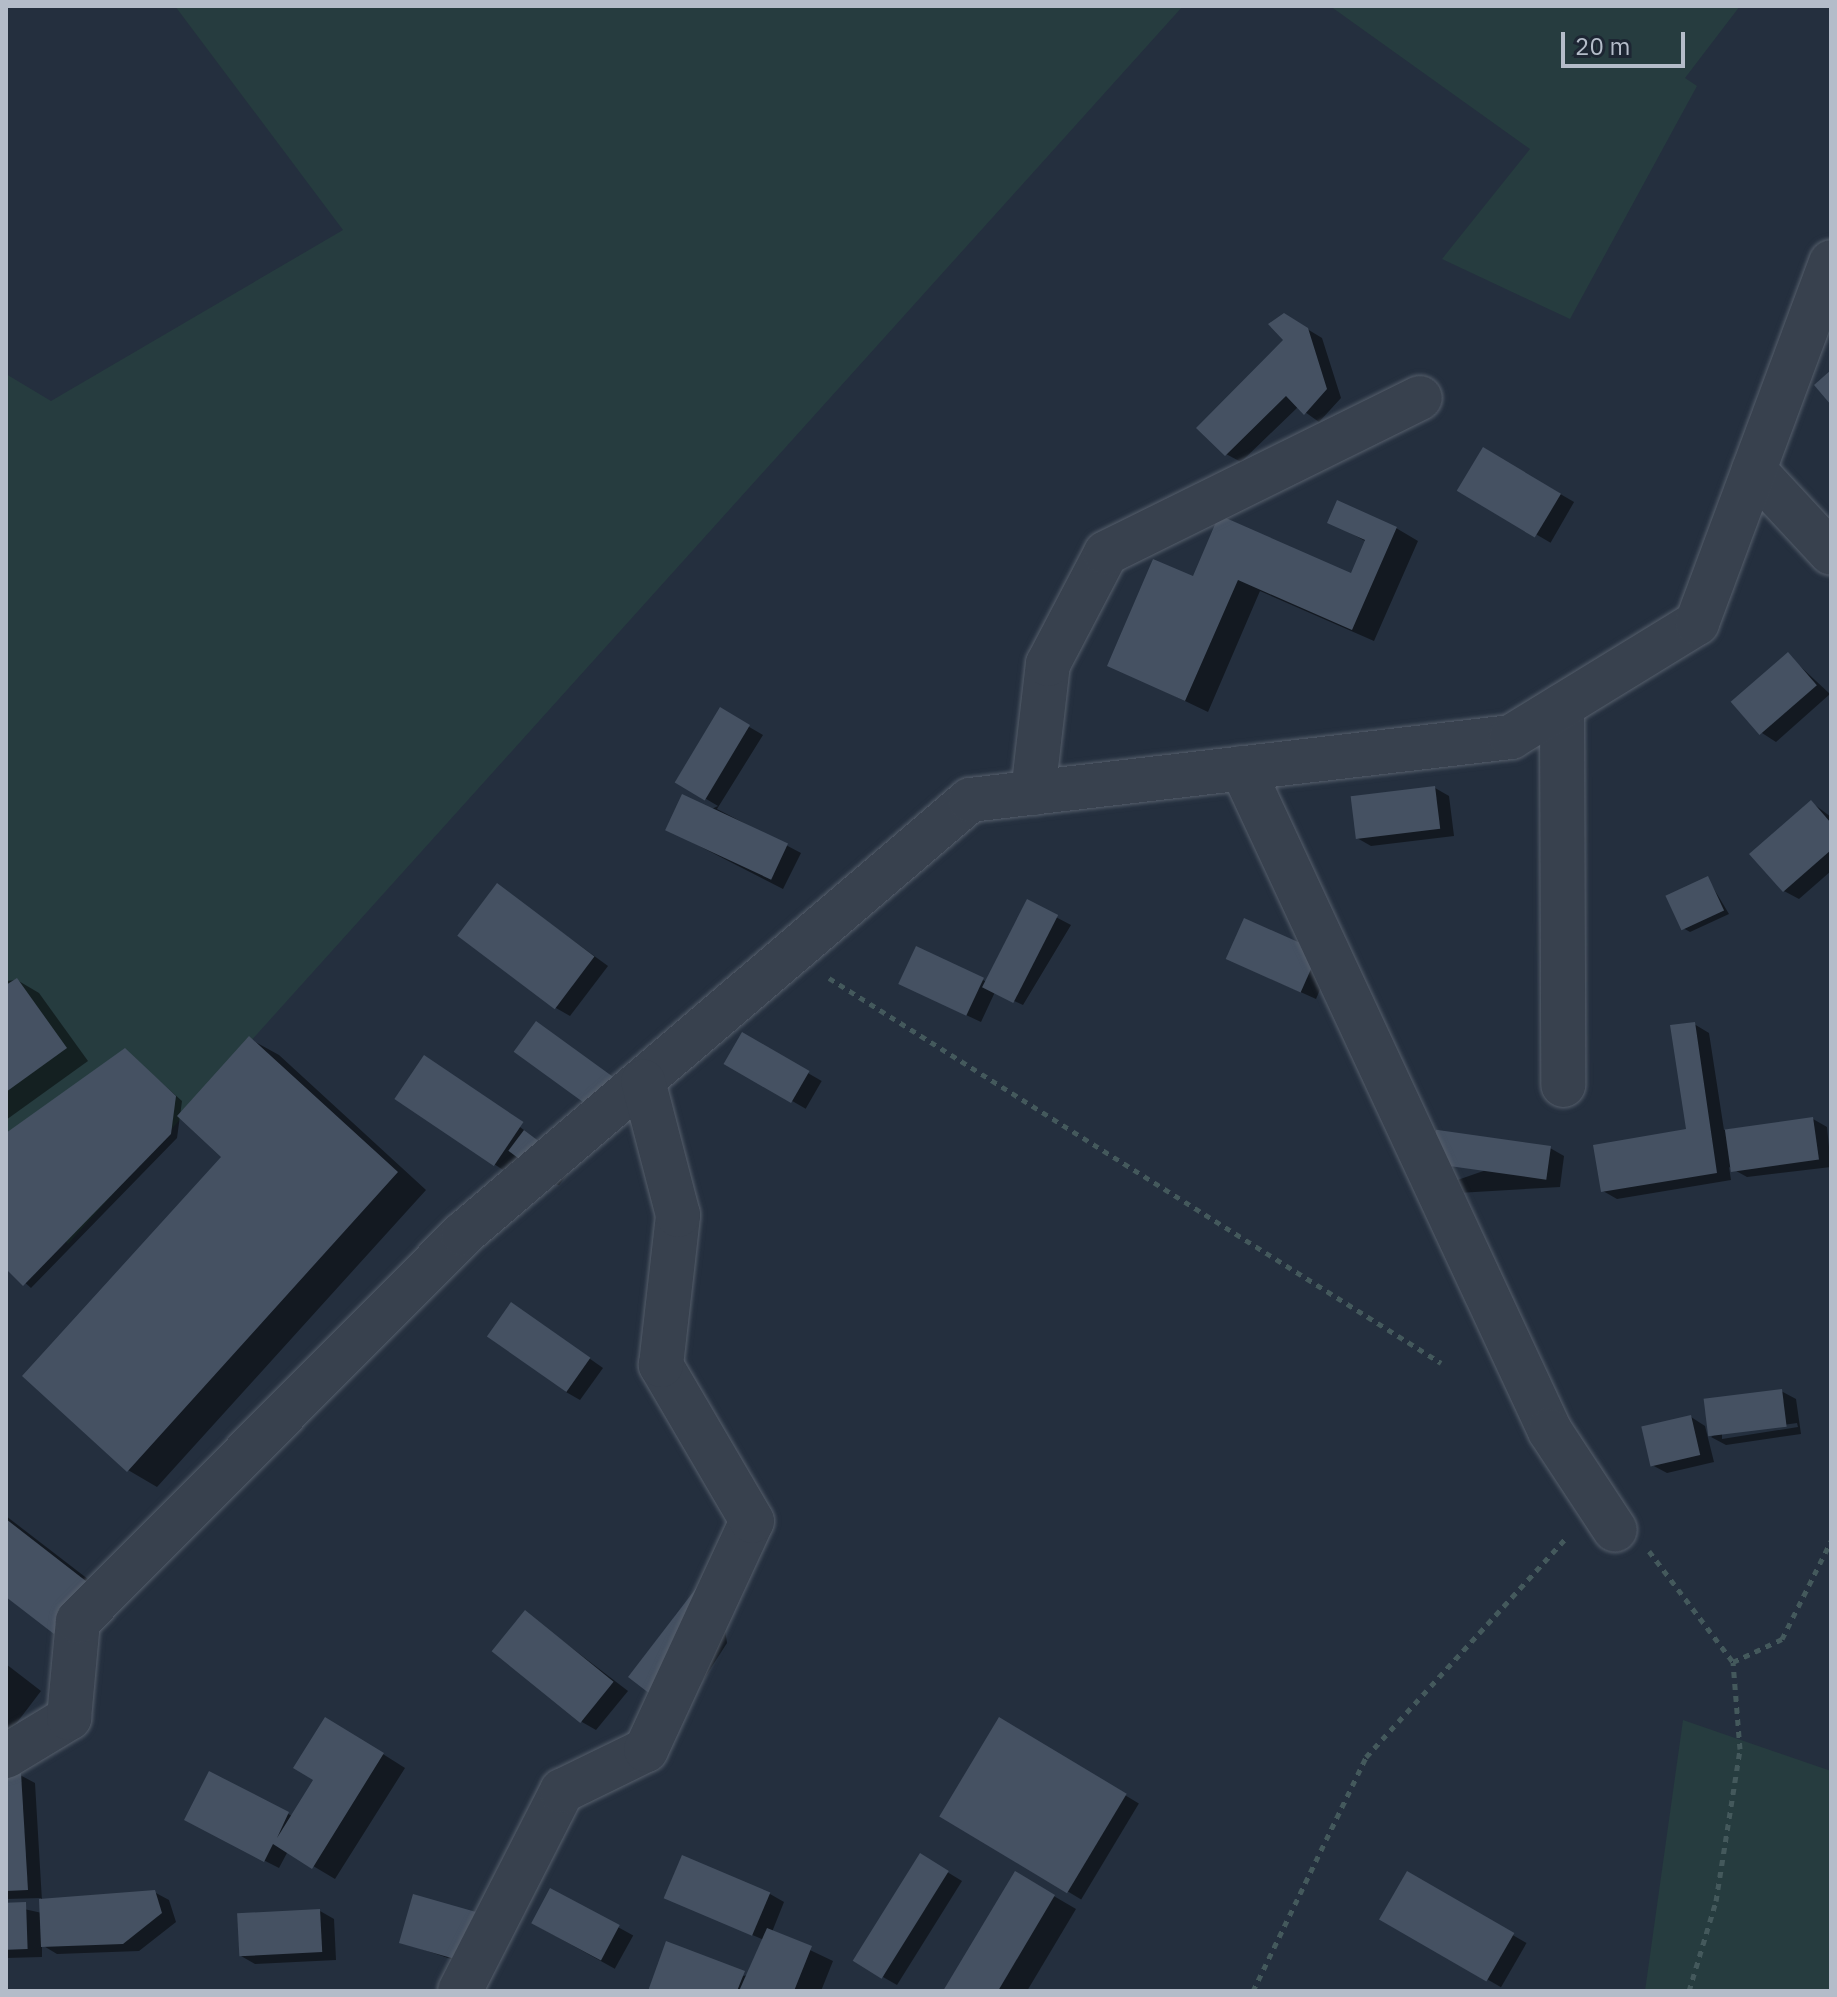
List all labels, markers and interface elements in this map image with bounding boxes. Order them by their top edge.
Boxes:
scale bar [1565,16,1689,66]
text: 20 m [1575,30,1630,62]

